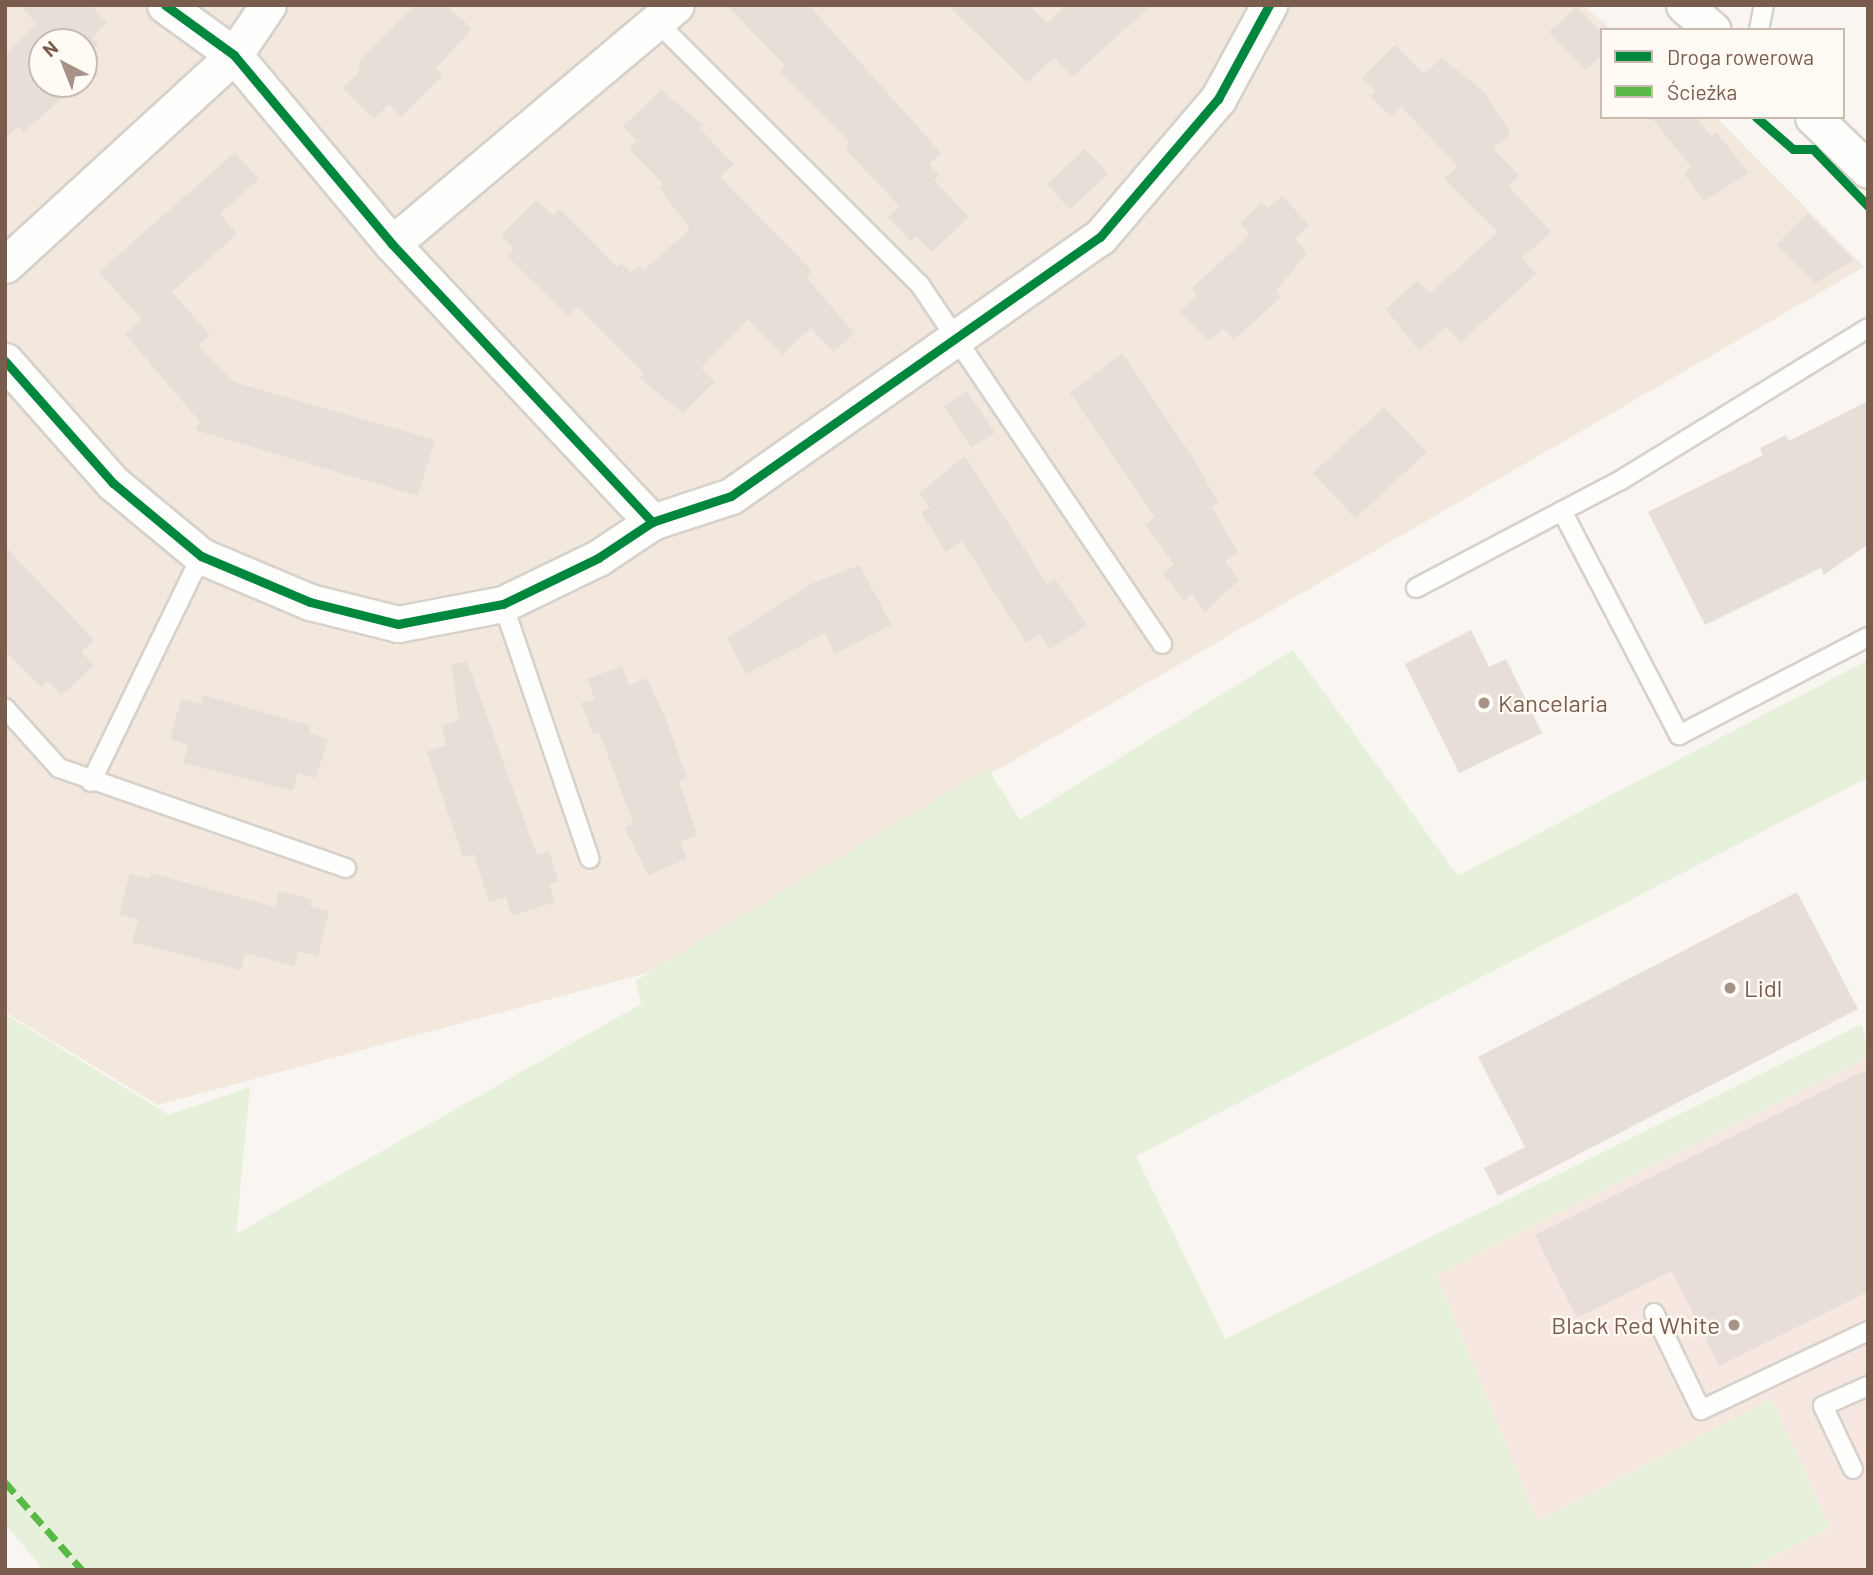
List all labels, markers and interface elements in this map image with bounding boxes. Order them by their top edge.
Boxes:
north arrow [28,28,98,98]
legend [1600,28,1845,119]
text: N [38,36,62,61]
text: Droga rowerowa [1667,44,1814,69]
text: Ścieżka [1667,79,1737,104]
place label: Kancelaria [1498,689,1608,717]
marker: Kancelaria [1476,695,1492,711]
place label: Lidl [1744,974,1782,1002]
marker: Lidl [1722,980,1738,996]
place label: Black Red White [1551,1311,1720,1339]
marker: Black Red White [1726,1317,1742,1333]

